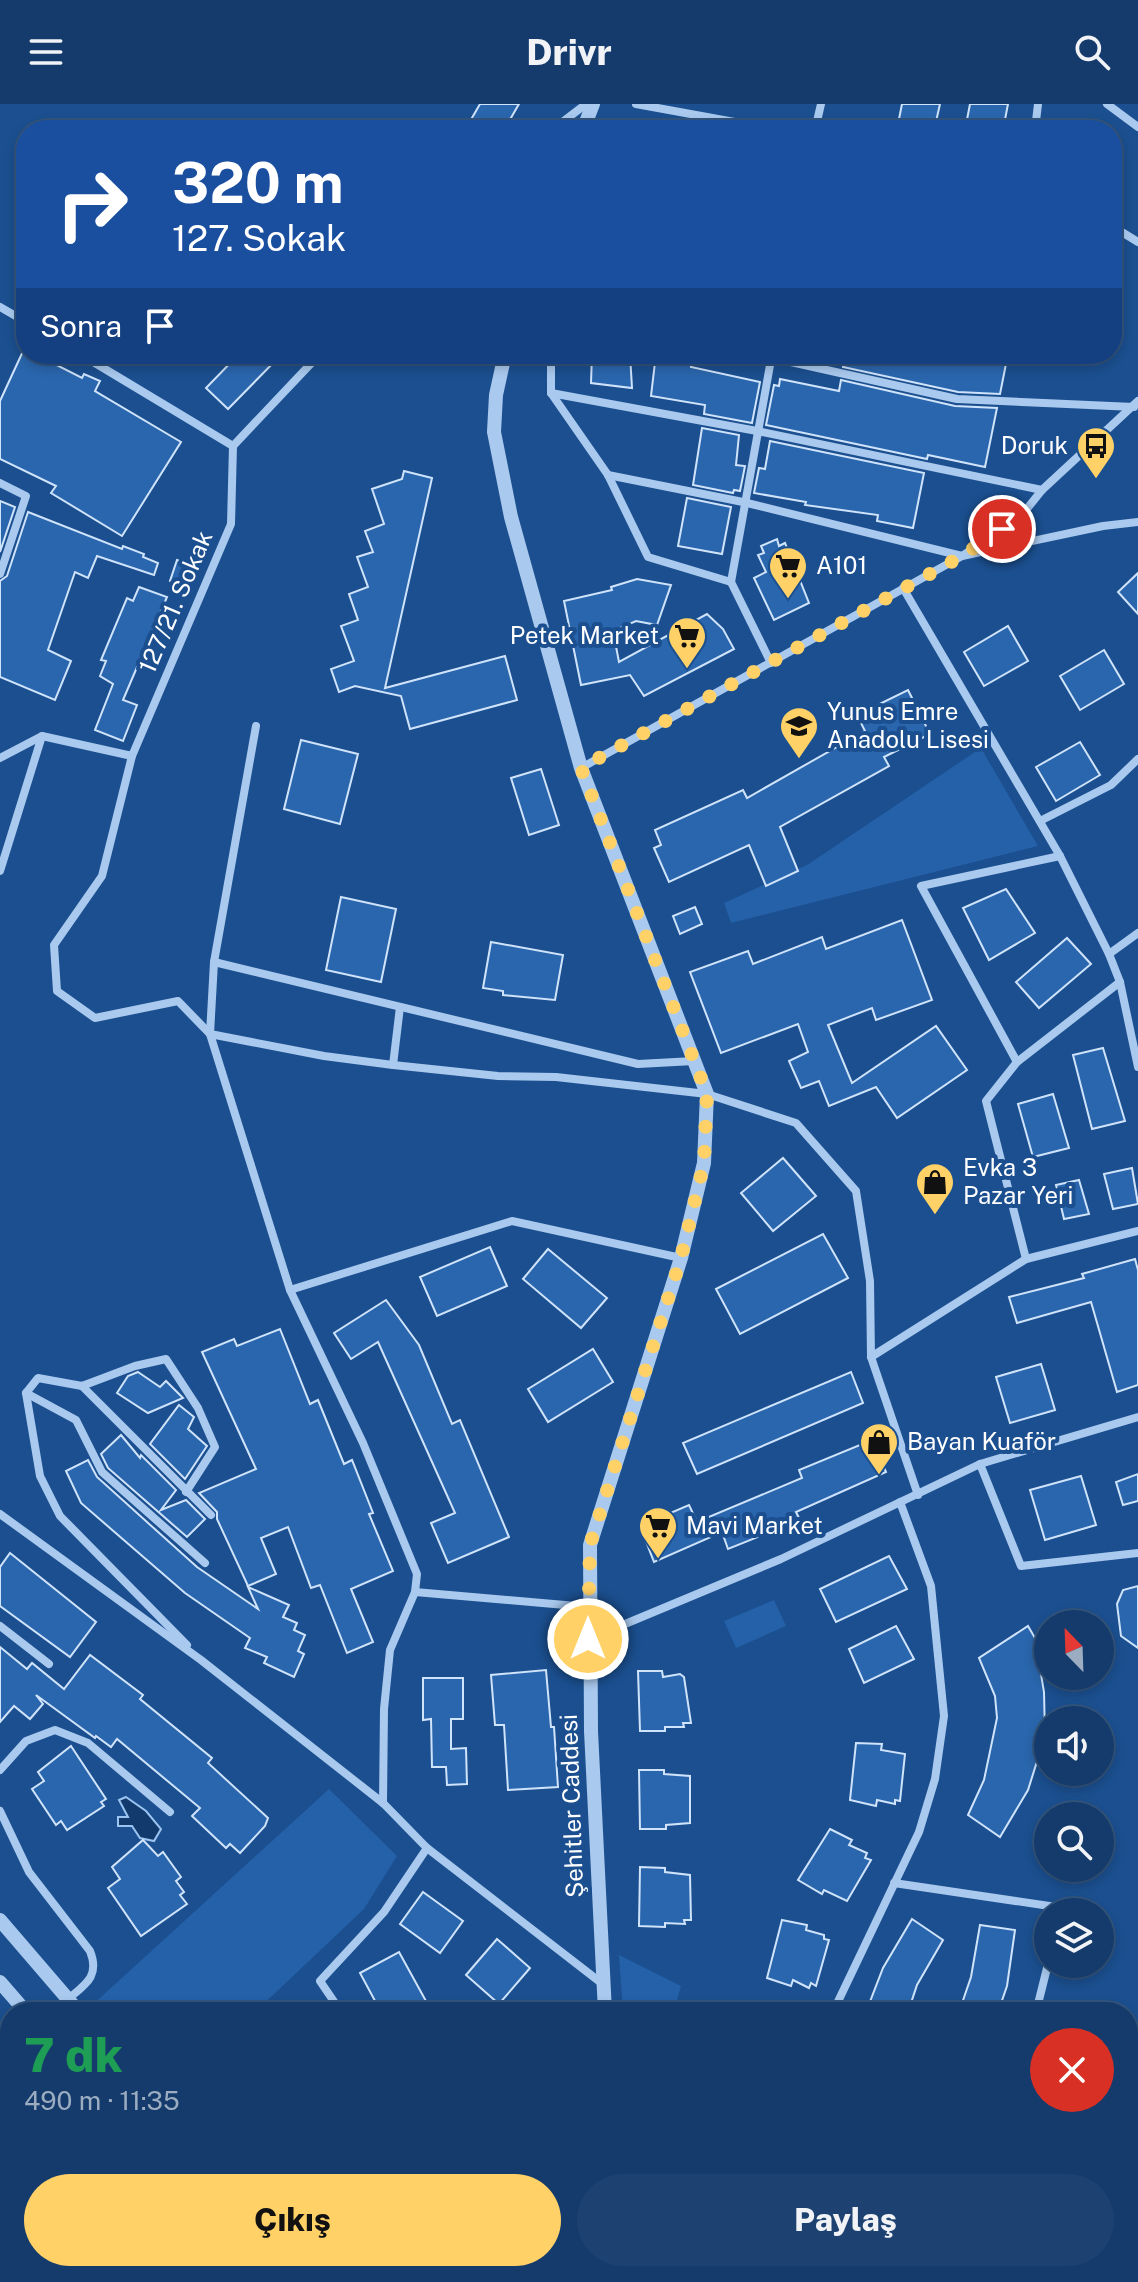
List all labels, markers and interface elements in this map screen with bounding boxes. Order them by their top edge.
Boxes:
icon: menu [24,30,68,74]
icon: search [1070,30,1114,74]
text: Drivr [526,31,612,73]
text: 320 m [172,150,344,216]
icon: right [40,152,144,256]
text: 127. Sokak [172,217,346,259]
icon: arrive [138,304,182,348]
text: Sonra [40,308,122,344]
bus stop icon: Doruk [1075,425,1117,480]
place label: Doruk [1001,431,1068,459]
pin [968,495,1036,563]
icon: arrive [980,507,1024,551]
street label: 127/21. Sokak [133,526,218,677]
supermarket icon: A101 [767,545,809,600]
place label: A101 [816,551,867,579]
supermarket icon: Petek Market [666,615,708,670]
place label: Petek Market [510,621,659,649]
place label: Yunus Emre Anadolu Lisesi [827,697,989,753]
school or university icon: Yunus Emre Anadolu Lisesi [778,705,820,760]
place label: Evka 3 Pazar Yeri [963,1153,1073,1209]
shop icon: Evka 3 Pazar Yeri [914,1161,956,1216]
shop icon: Bayan Kuaför [858,1421,900,1476]
place label: Bayan Kuaför [907,1427,1056,1455]
supermarket icon: Mavi Market [637,1505,679,1560]
place label: Mavi Market [686,1511,823,1539]
position arrow [546,1597,630,1681]
north arrow [1034,1610,1114,1690]
map controls [1034,1610,1114,1978]
button: sound [1034,1706,1114,1786]
street label: Şehitler Caddesi [554,1714,588,1898]
button: search [1034,1802,1114,1882]
button: layers [1034,1898,1114,1978]
text: 7 dk [24,2026,123,2083]
button: close [1030,2028,1114,2112]
text: 490 m · 11:35 [24,2085,180,2116]
button: Çıkış [24,2174,561,2266]
button: Paylaş [577,2174,1114,2266]

